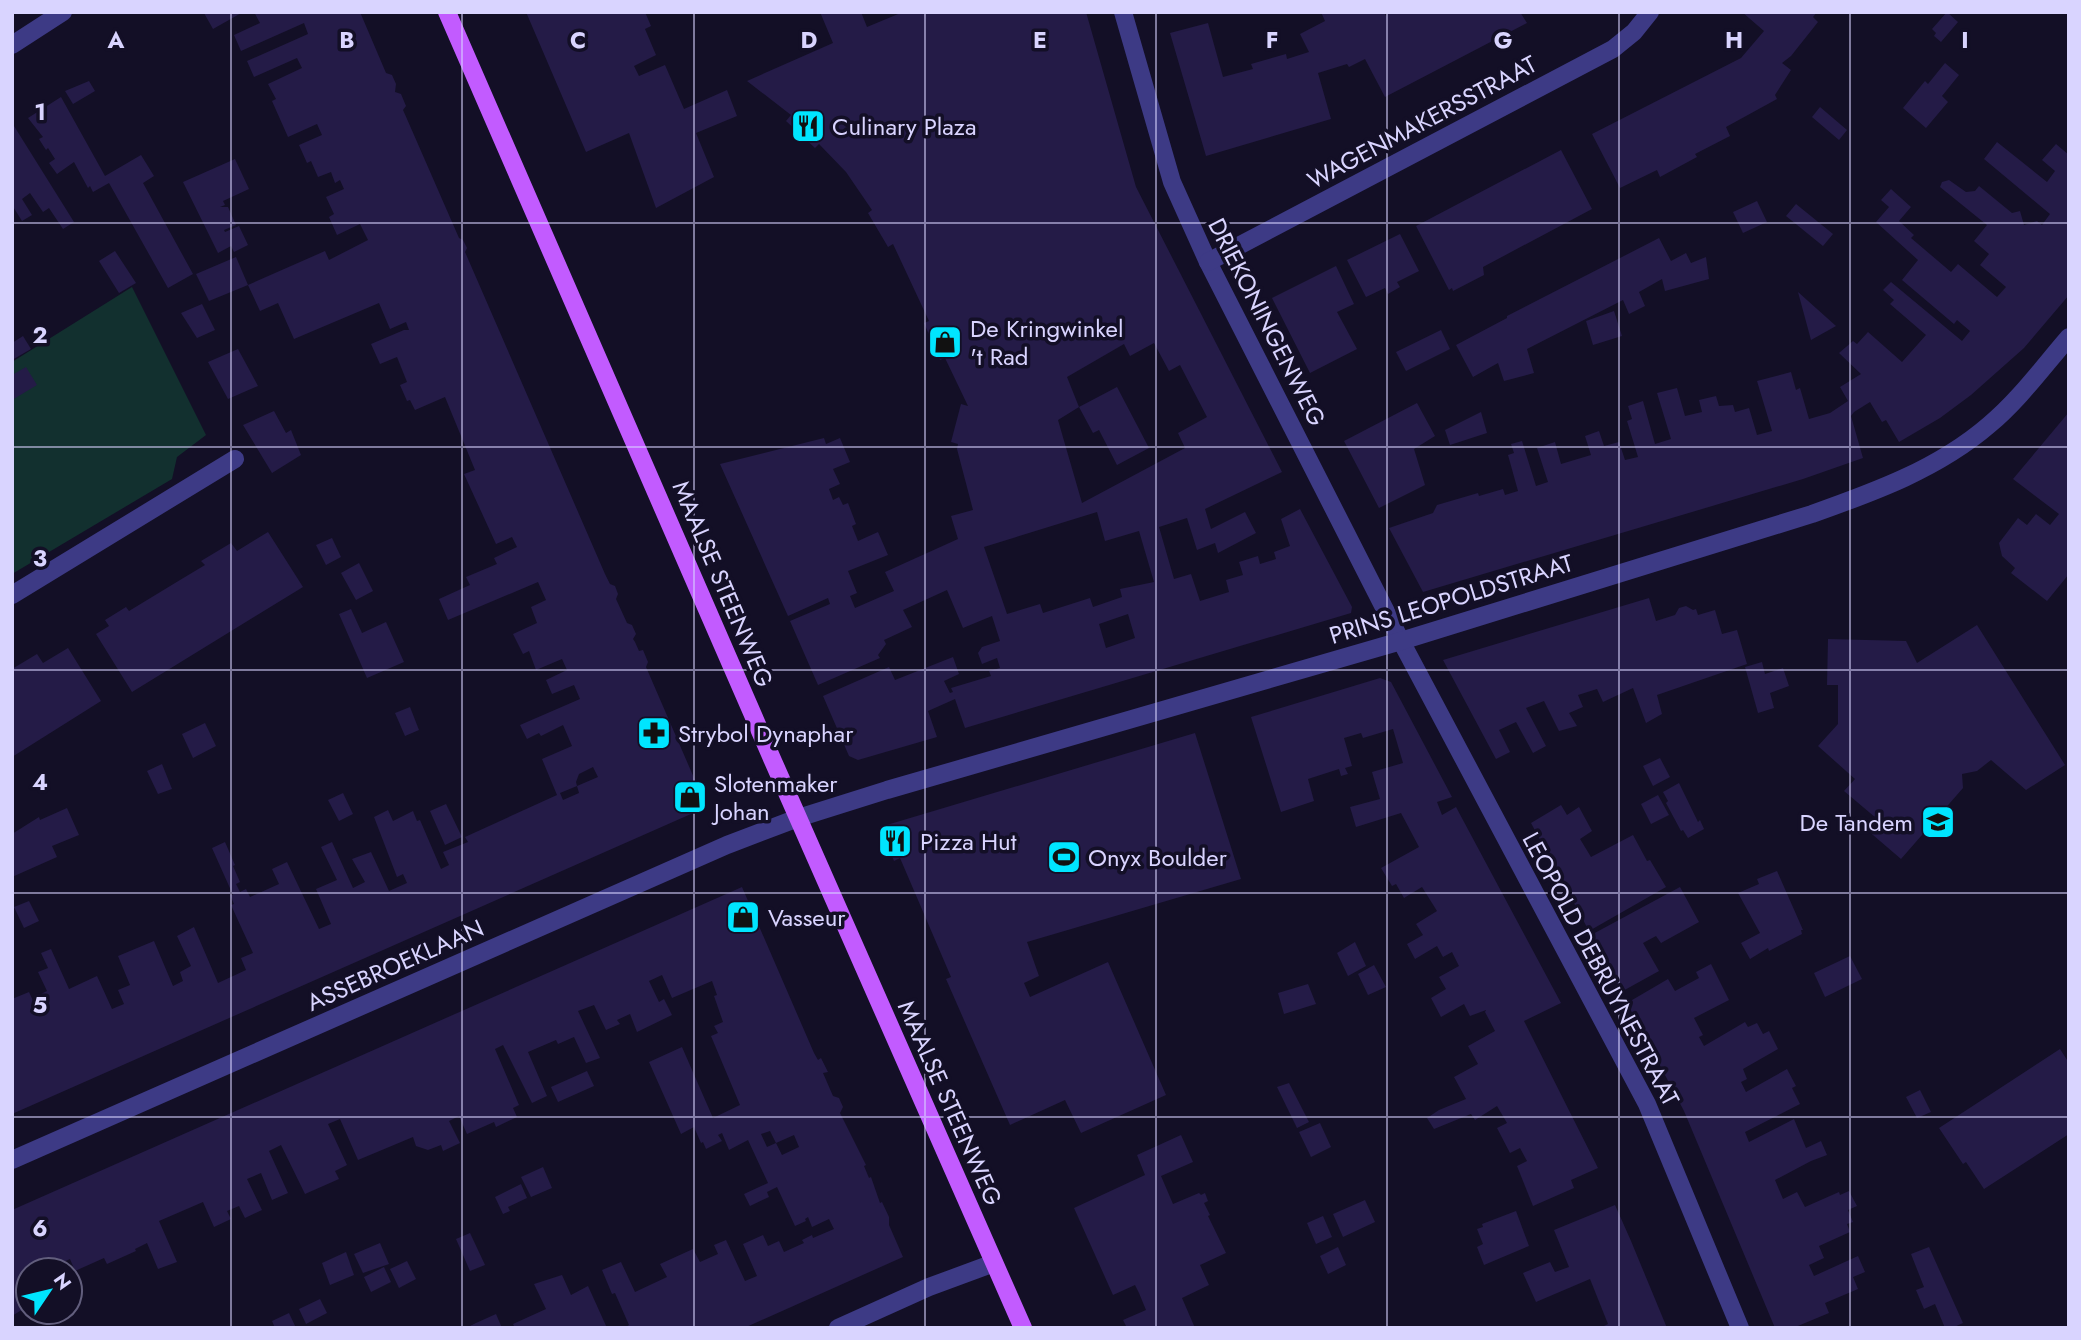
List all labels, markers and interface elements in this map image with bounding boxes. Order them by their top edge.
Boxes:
text: A [107,23,125,57]
text: B [339,23,355,57]
text: C [570,23,586,57]
text: D [801,23,818,57]
text: E [1033,23,1047,57]
text: F [1266,23,1278,57]
text: G [1494,23,1512,57]
text: H [1725,23,1743,57]
text: I [1961,23,1969,57]
street label: WAGENMAKERSSTRAAT [1301,47,1543,197]
text: 1 [34,95,46,129]
restaurant icon: Culinary Plaza [789,107,827,145]
place label: Culinary Plaza [832,109,976,144]
street label: DRIEKONINGENWEG [1199,212,1335,432]
place label: De Kringwinkel 't Rad [970,311,1123,374]
text: 2 [32,318,48,352]
shop icon: De Kringwinkel 't Rad [926,323,964,361]
street label: MAALSE STEENWEG [664,475,782,693]
text: 3 [33,541,47,575]
street label: PRINS LEOPOLDSTRAAT [1325,545,1577,653]
pharmacy icon: Strybol Dynaphar [635,714,673,752]
place label: Strybol Dynaphar [678,716,854,751]
text: 4 [32,765,48,799]
place label: Slotenmaker Johan [711,766,838,829]
shop icon: Slotenmaker Johan [671,778,709,816]
school or university icon: De Tandem [1919,803,1957,841]
place label: De Tandem [1799,805,1913,840]
restaurant icon: Pizza Hut [876,822,914,860]
place label: Pizza Hut [920,824,1017,859]
street label: LEOPOLD DEBRUYNESTRAAT [1514,826,1688,1112]
sports icon: Onyx Boulder [1045,838,1083,876]
place label: Onyx Boulder [1088,840,1228,875]
shop icon: Vasseur [724,898,762,936]
place label: Vasseur [768,900,846,935]
street label: ASSEBROEKLAAN [301,910,489,1020]
text: 5 [33,988,47,1022]
street label: MAALSE STEENWEG [889,995,1011,1211]
text: 6 [32,1211,48,1245]
north arrow [14,1256,84,1326]
text: N [47,1268,78,1295]

